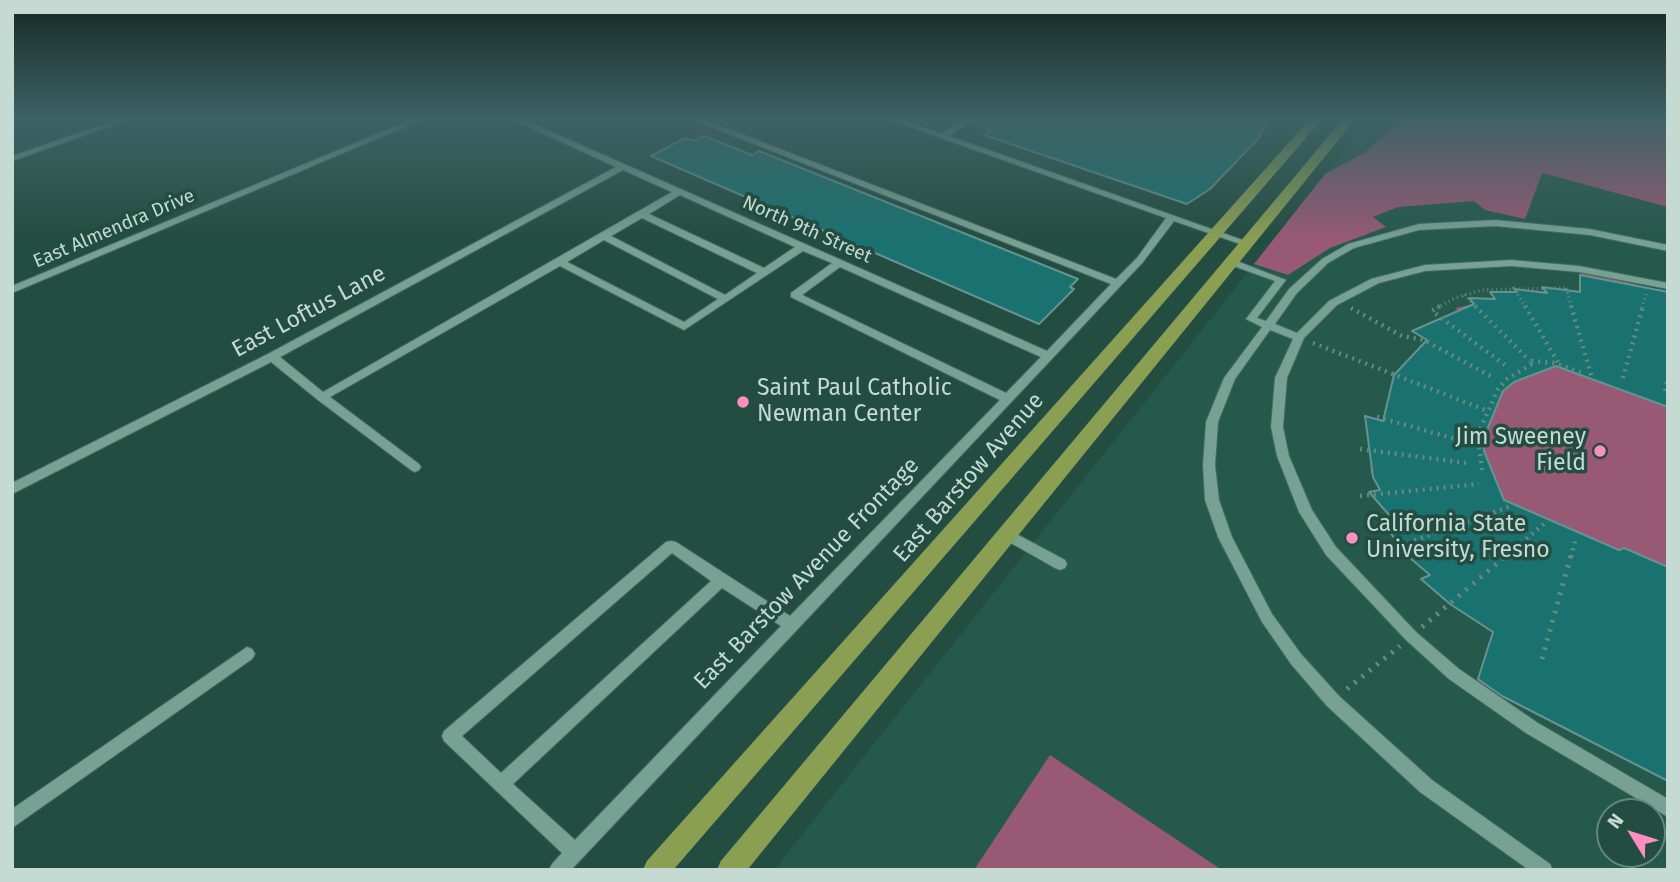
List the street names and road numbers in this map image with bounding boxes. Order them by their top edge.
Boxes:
street label: East Almendra Drive [30,185,198,273]
street label: North 9th Street [739,191,875,269]
street label: East Loftus Lane [228,260,390,364]
street label: East Barstow Avenue [888,388,1050,568]
street label: East Barstow Avenue Frontage [689,452,925,696]

